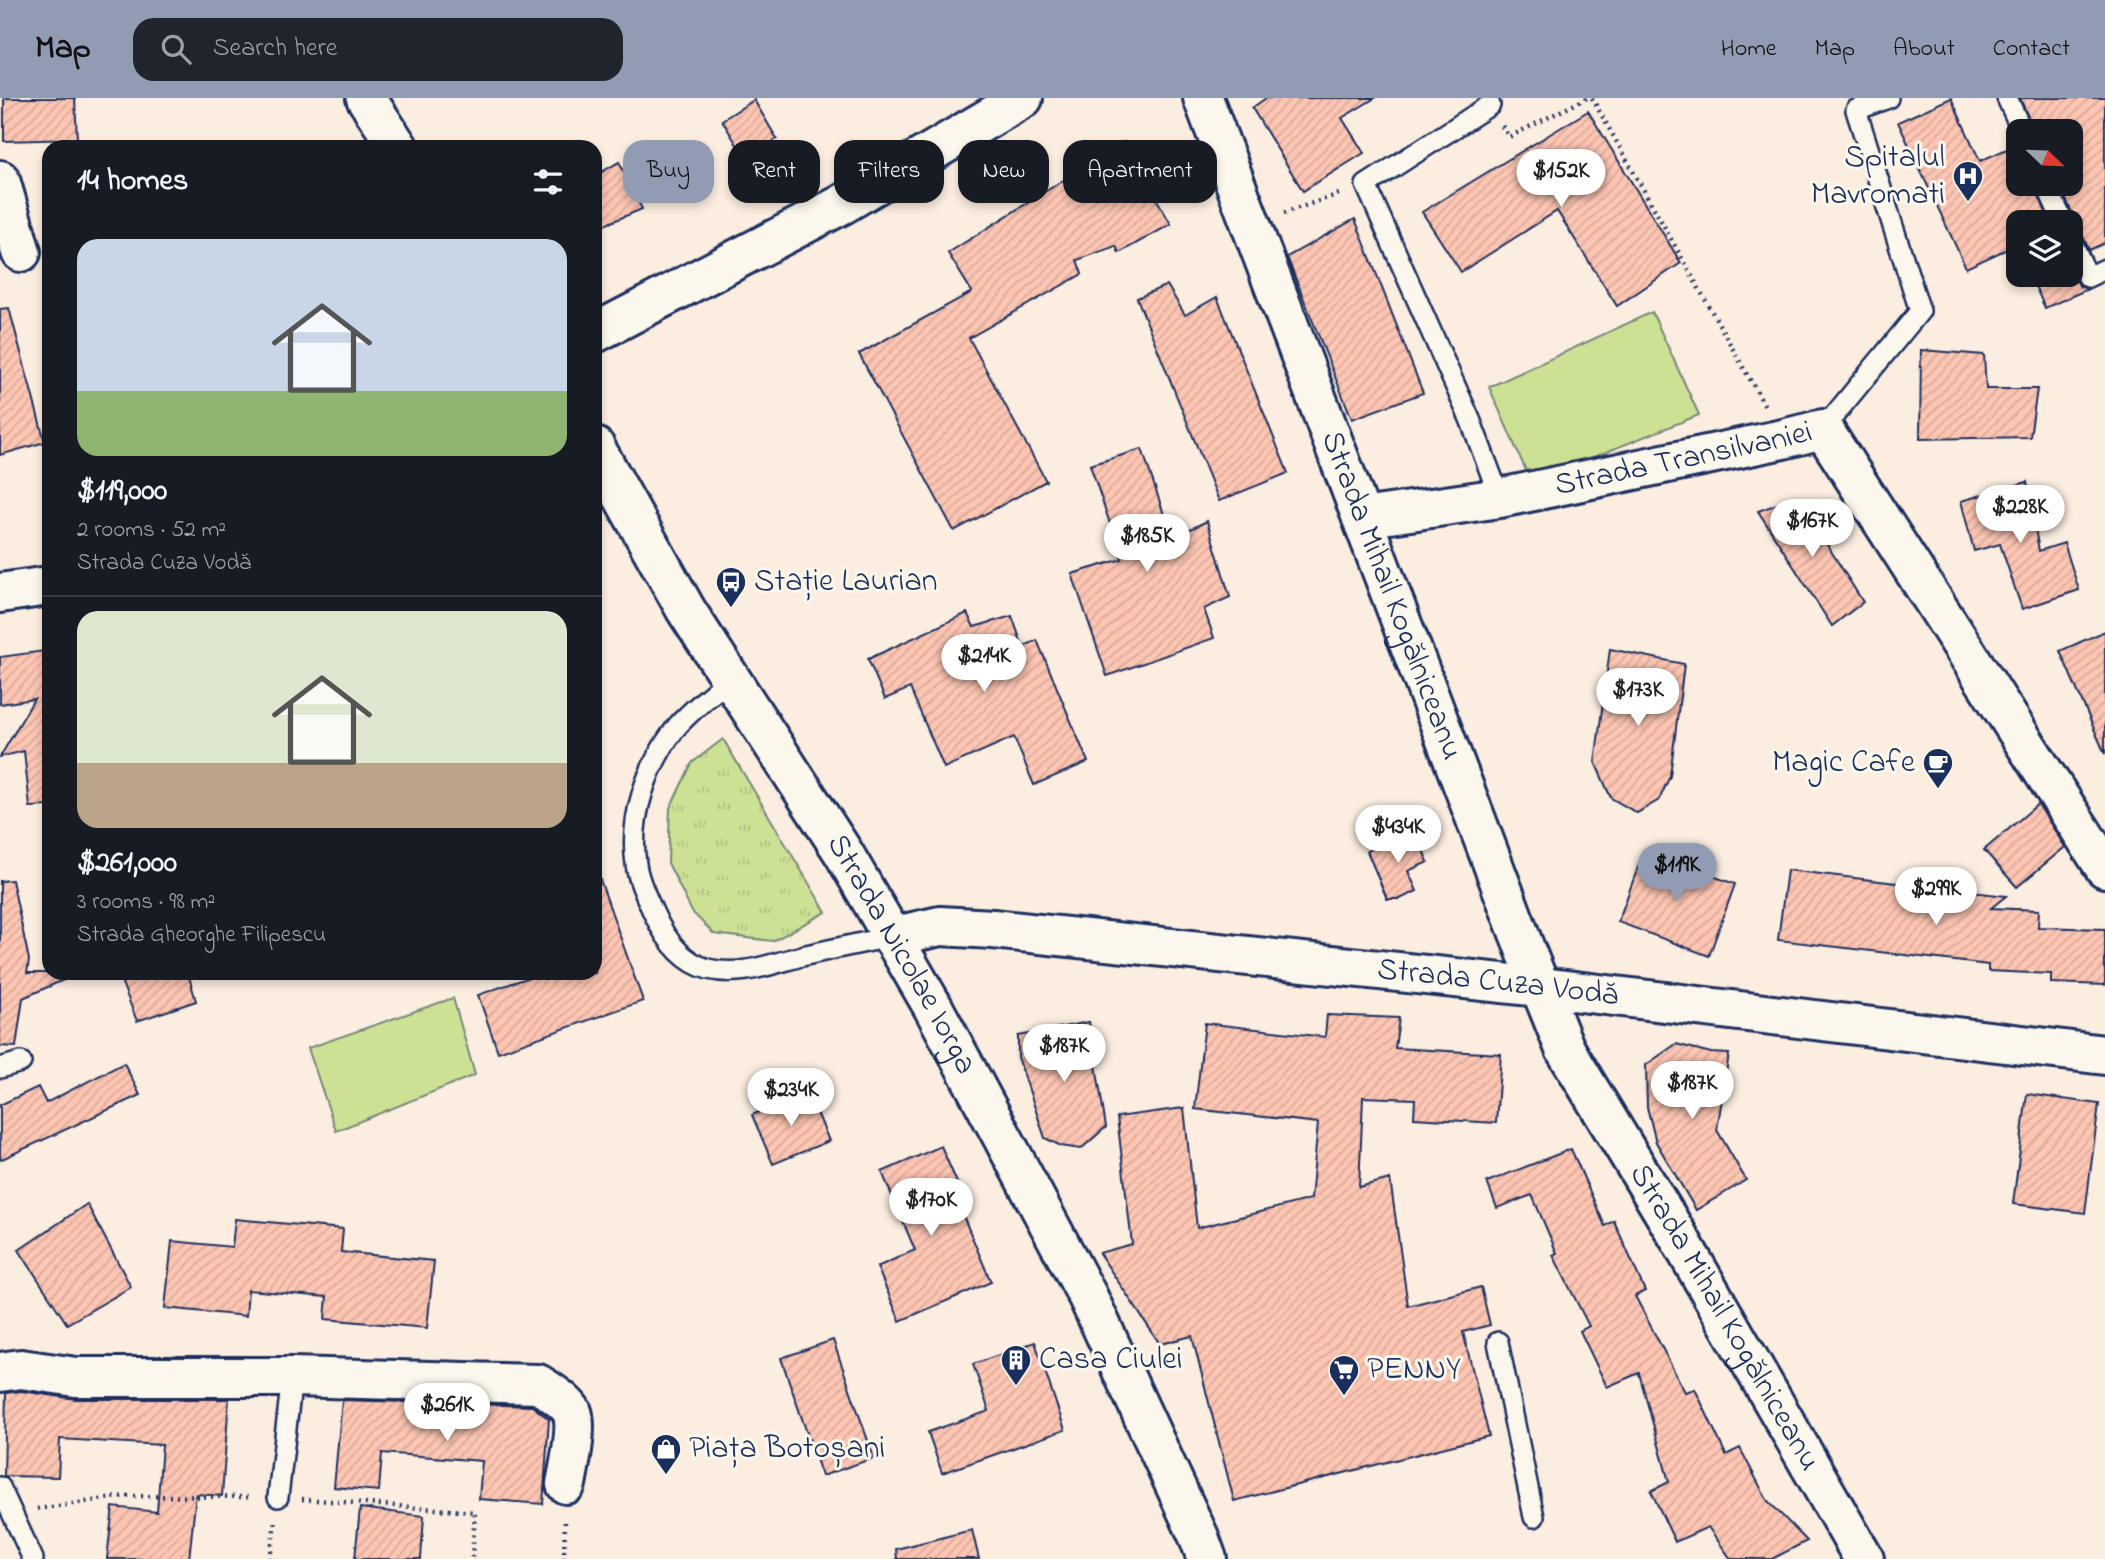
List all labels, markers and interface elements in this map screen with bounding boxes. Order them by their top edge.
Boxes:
search box [133,18,623,81]
text: Map [35,25,91,73]
icon: search [157,30,195,68]
text: Search here [213,30,337,68]
text: Home [1721,32,1777,67]
text: Map [1815,32,1855,67]
text: About [1893,32,1955,67]
text: Contact [1993,32,2070,67]
north arrow [2006,119,2082,196]
map controls [2006,119,2083,287]
place label: Spitalul Mavromati [1811,135,1945,219]
chip: Buy [623,140,714,203]
chip: Rent [728,140,820,203]
chip: Filters [834,140,944,203]
chip: New [958,140,1049,203]
chip: Apartment [1063,140,1217,203]
pin: $152K [1512,150,1610,209]
text: $152K [1533,155,1589,188]
hospital icon: Spitalul Mavromati [1951,159,1985,203]
text: 14 homes [77,160,188,204]
icon: filters [529,163,567,201]
button: layers [2006,210,2083,287]
icon: home [259,285,385,411]
street label: Strada Transilvaniei [1551,409,1817,509]
street label: Strada Mihail Kogălniceanu [1308,424,1475,767]
text: $119,000 [77,470,167,514]
pin: $228K [1971,486,2069,545]
text: $228K [1992,491,2048,524]
pin: $167K [1763,500,1861,559]
text: $167K [1786,505,1838,538]
text: 2 rooms · 52 m² [77,514,226,547]
pin: $185K [1098,514,1196,574]
text: $185K [1120,520,1174,553]
text: Strada Cuza Vodă [77,547,251,580]
place label: Stație Laurian [754,559,938,606]
bus stop icon: Stație Laurian [714,565,748,609]
pin: $214K [935,634,1033,694]
text: $214K [957,640,1011,673]
icon: home [259,657,385,783]
pin: $173K [1589,668,1687,728]
text: $173K [1612,674,1664,707]
place label: Magic Cafe [1772,740,1916,787]
cafe icon: Magic Cafe [1921,746,1955,790]
pin: $434K [1349,806,1447,865]
text: $434K [1371,811,1425,844]
street label: Strada Nicolae Iorga [814,825,988,1083]
text: $261,000 [77,842,177,886]
pin: $119K [1628,844,1726,903]
text: $119K [1654,849,1700,882]
pin: $299K [1887,868,1985,927]
text: $299K [1911,873,1961,906]
text: 3 rooms · 98 m² [77,886,215,919]
text: Strada Gheorghe Filipescu [77,919,326,952]
street label: Strada Cuza Vodă [1375,946,1621,1020]
pin: $187K [1015,1024,1113,1084]
text: $187K [1039,1030,1089,1063]
pin: $187K [1643,1062,1741,1121]
text: $187K [1667,1067,1717,1100]
pin: $234K [742,1068,840,1128]
text: $234K [763,1074,819,1107]
street label: Strada Mihail Kogălniceanu [1616,1155,1832,1480]
pin: $170K [882,1178,980,1238]
text: $170K [905,1184,957,1217]
place label: Casa Ciulei [1039,1337,1182,1384]
building icon: Casa Ciulei [999,1343,1033,1387]
place label: PENNY [1367,1347,1461,1394]
supermarket icon: PENNY [1327,1353,1361,1397]
pin: $261K [398,1384,496,1443]
text: $261K [420,1389,474,1422]
place label: Piața Botoșani [689,1426,885,1473]
shop icon: Piața Botoșani [649,1432,683,1476]

